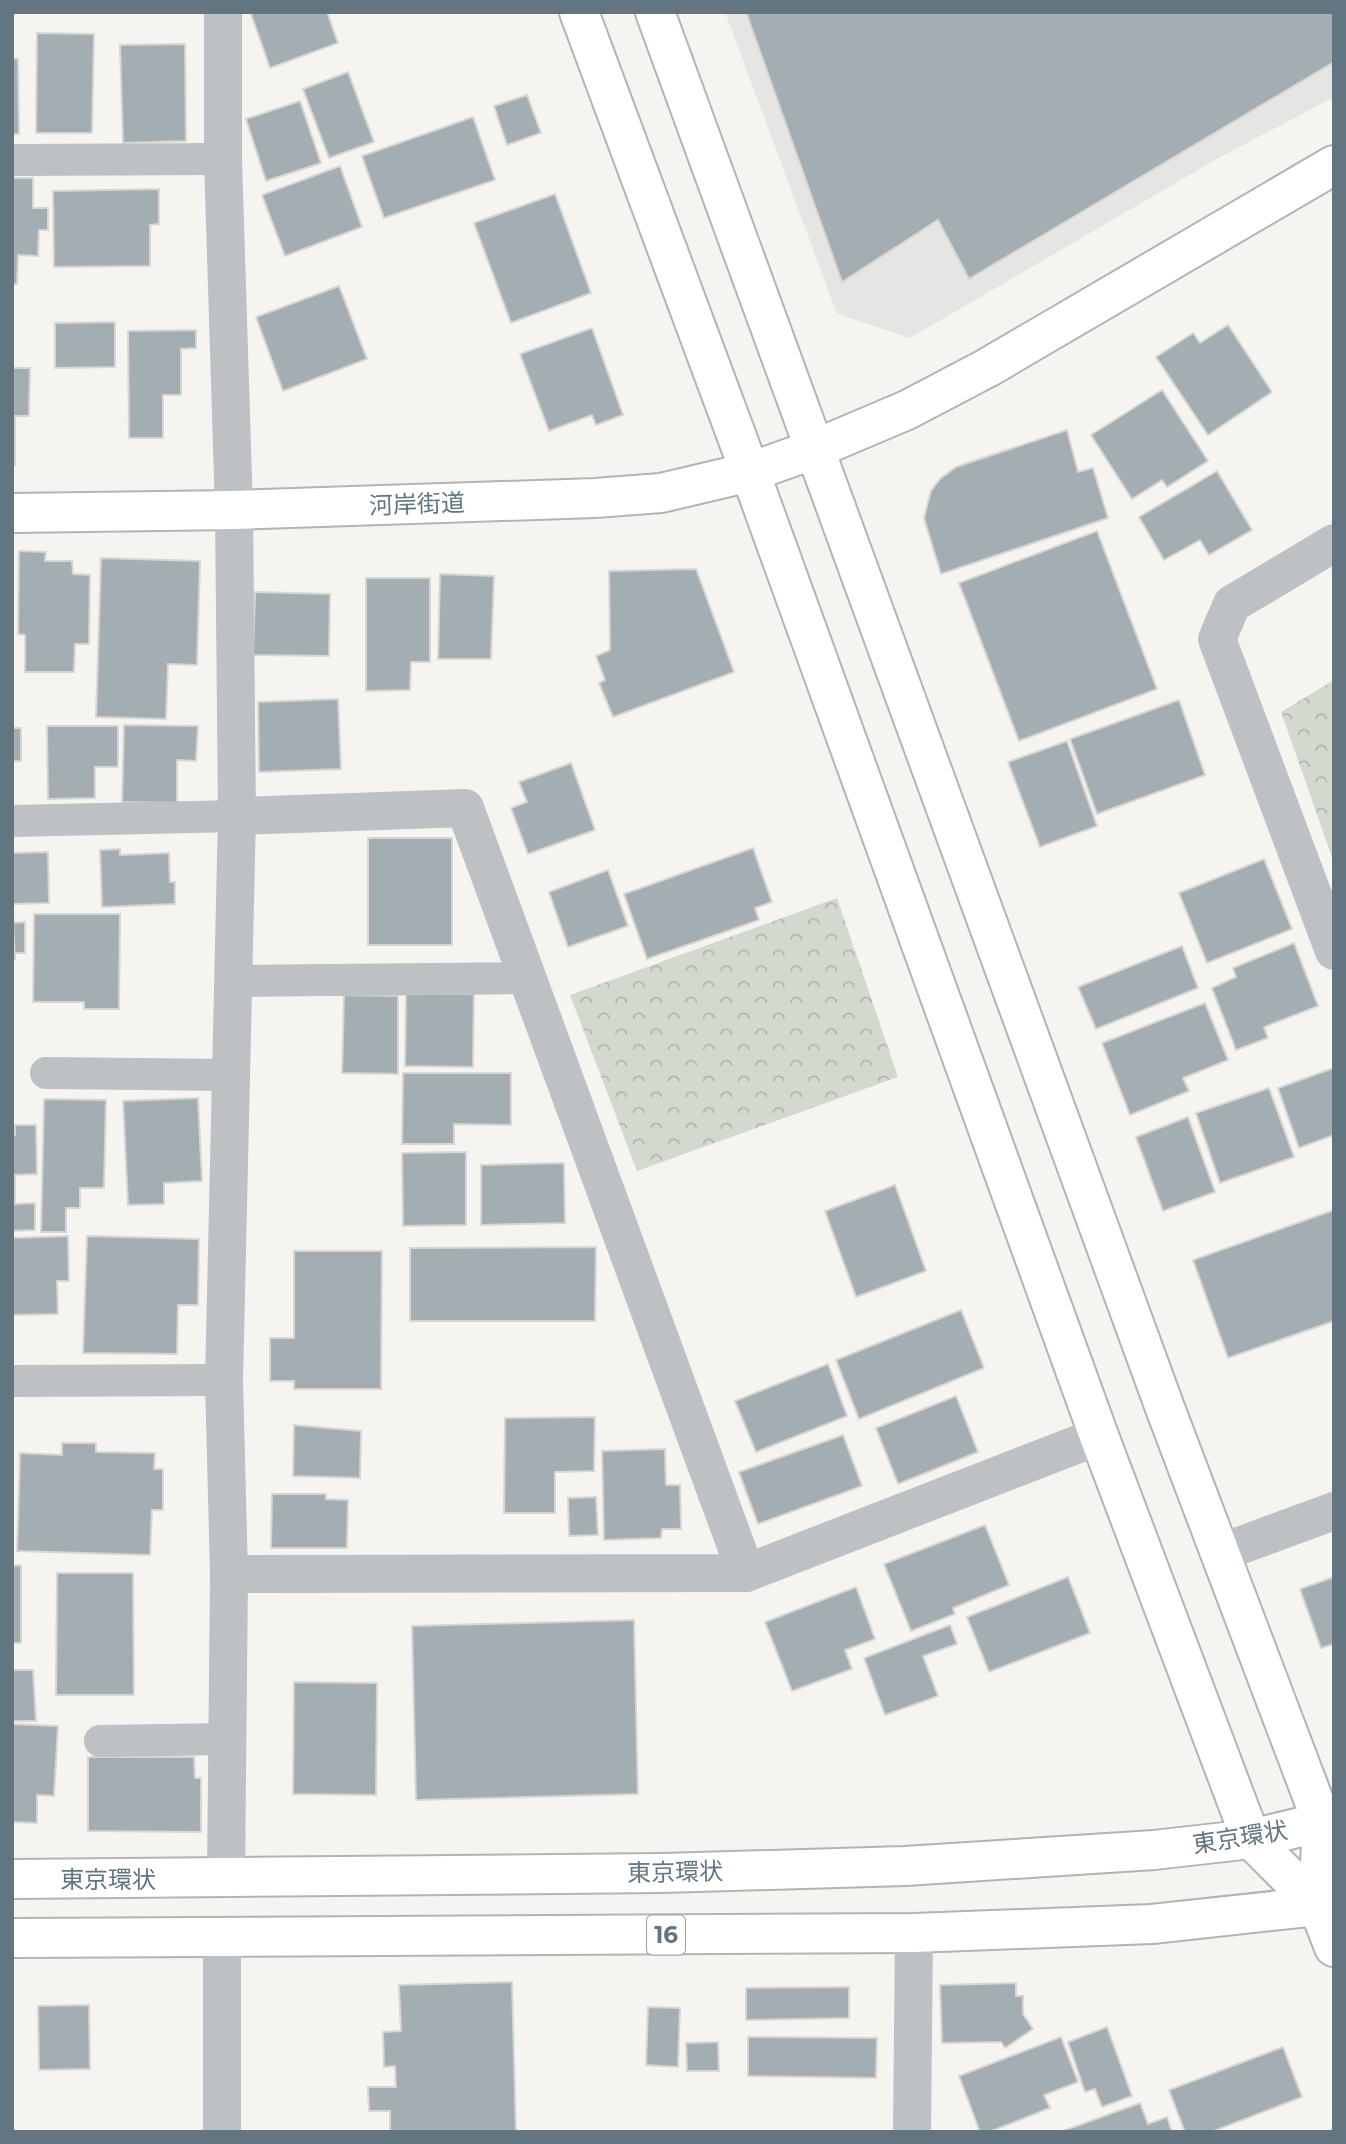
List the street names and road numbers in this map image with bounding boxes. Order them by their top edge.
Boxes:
street label: 河岸街道 [369,488,465,520]
street label: 東京環状 [1190,1815,1290,1859]
street label: 東京環状 [627,1857,723,1887]
street label: 東京環状 [60,1865,156,1894]
road number: 16 [647,1916,685,1954]

